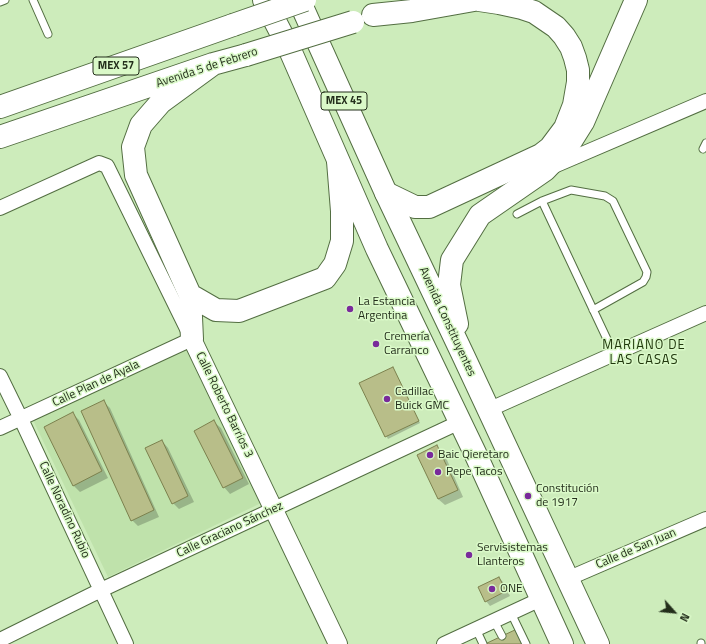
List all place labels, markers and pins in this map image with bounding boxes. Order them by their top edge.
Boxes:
place label: La Estancia Argentina [358,295,415,323]
marker: La Estancia Argentina [345,304,355,314]
place label: Cremería Carranco [384,330,429,358]
marker: Cremería Carranco [371,339,381,349]
place label: Cadillac Buick GMC [395,385,449,413]
marker: Cadillac Buick GMC [382,394,392,404]
place label: Baic Qieretaro [438,448,509,462]
marker: Baic Qieretaro [425,450,435,460]
place label: Pepe Tacos [446,465,502,479]
marker: Pepe Tacos [433,467,443,477]
place label: Constitución de 1917 [536,482,599,510]
marker: Constitución de 1917 [523,491,533,501]
place label: Servisistemas Llanteros [477,541,548,569]
marker: Servisistemas Llanteros [464,550,474,560]
place label: ONE [500,582,523,596]
marker: ONE [487,584,497,594]

